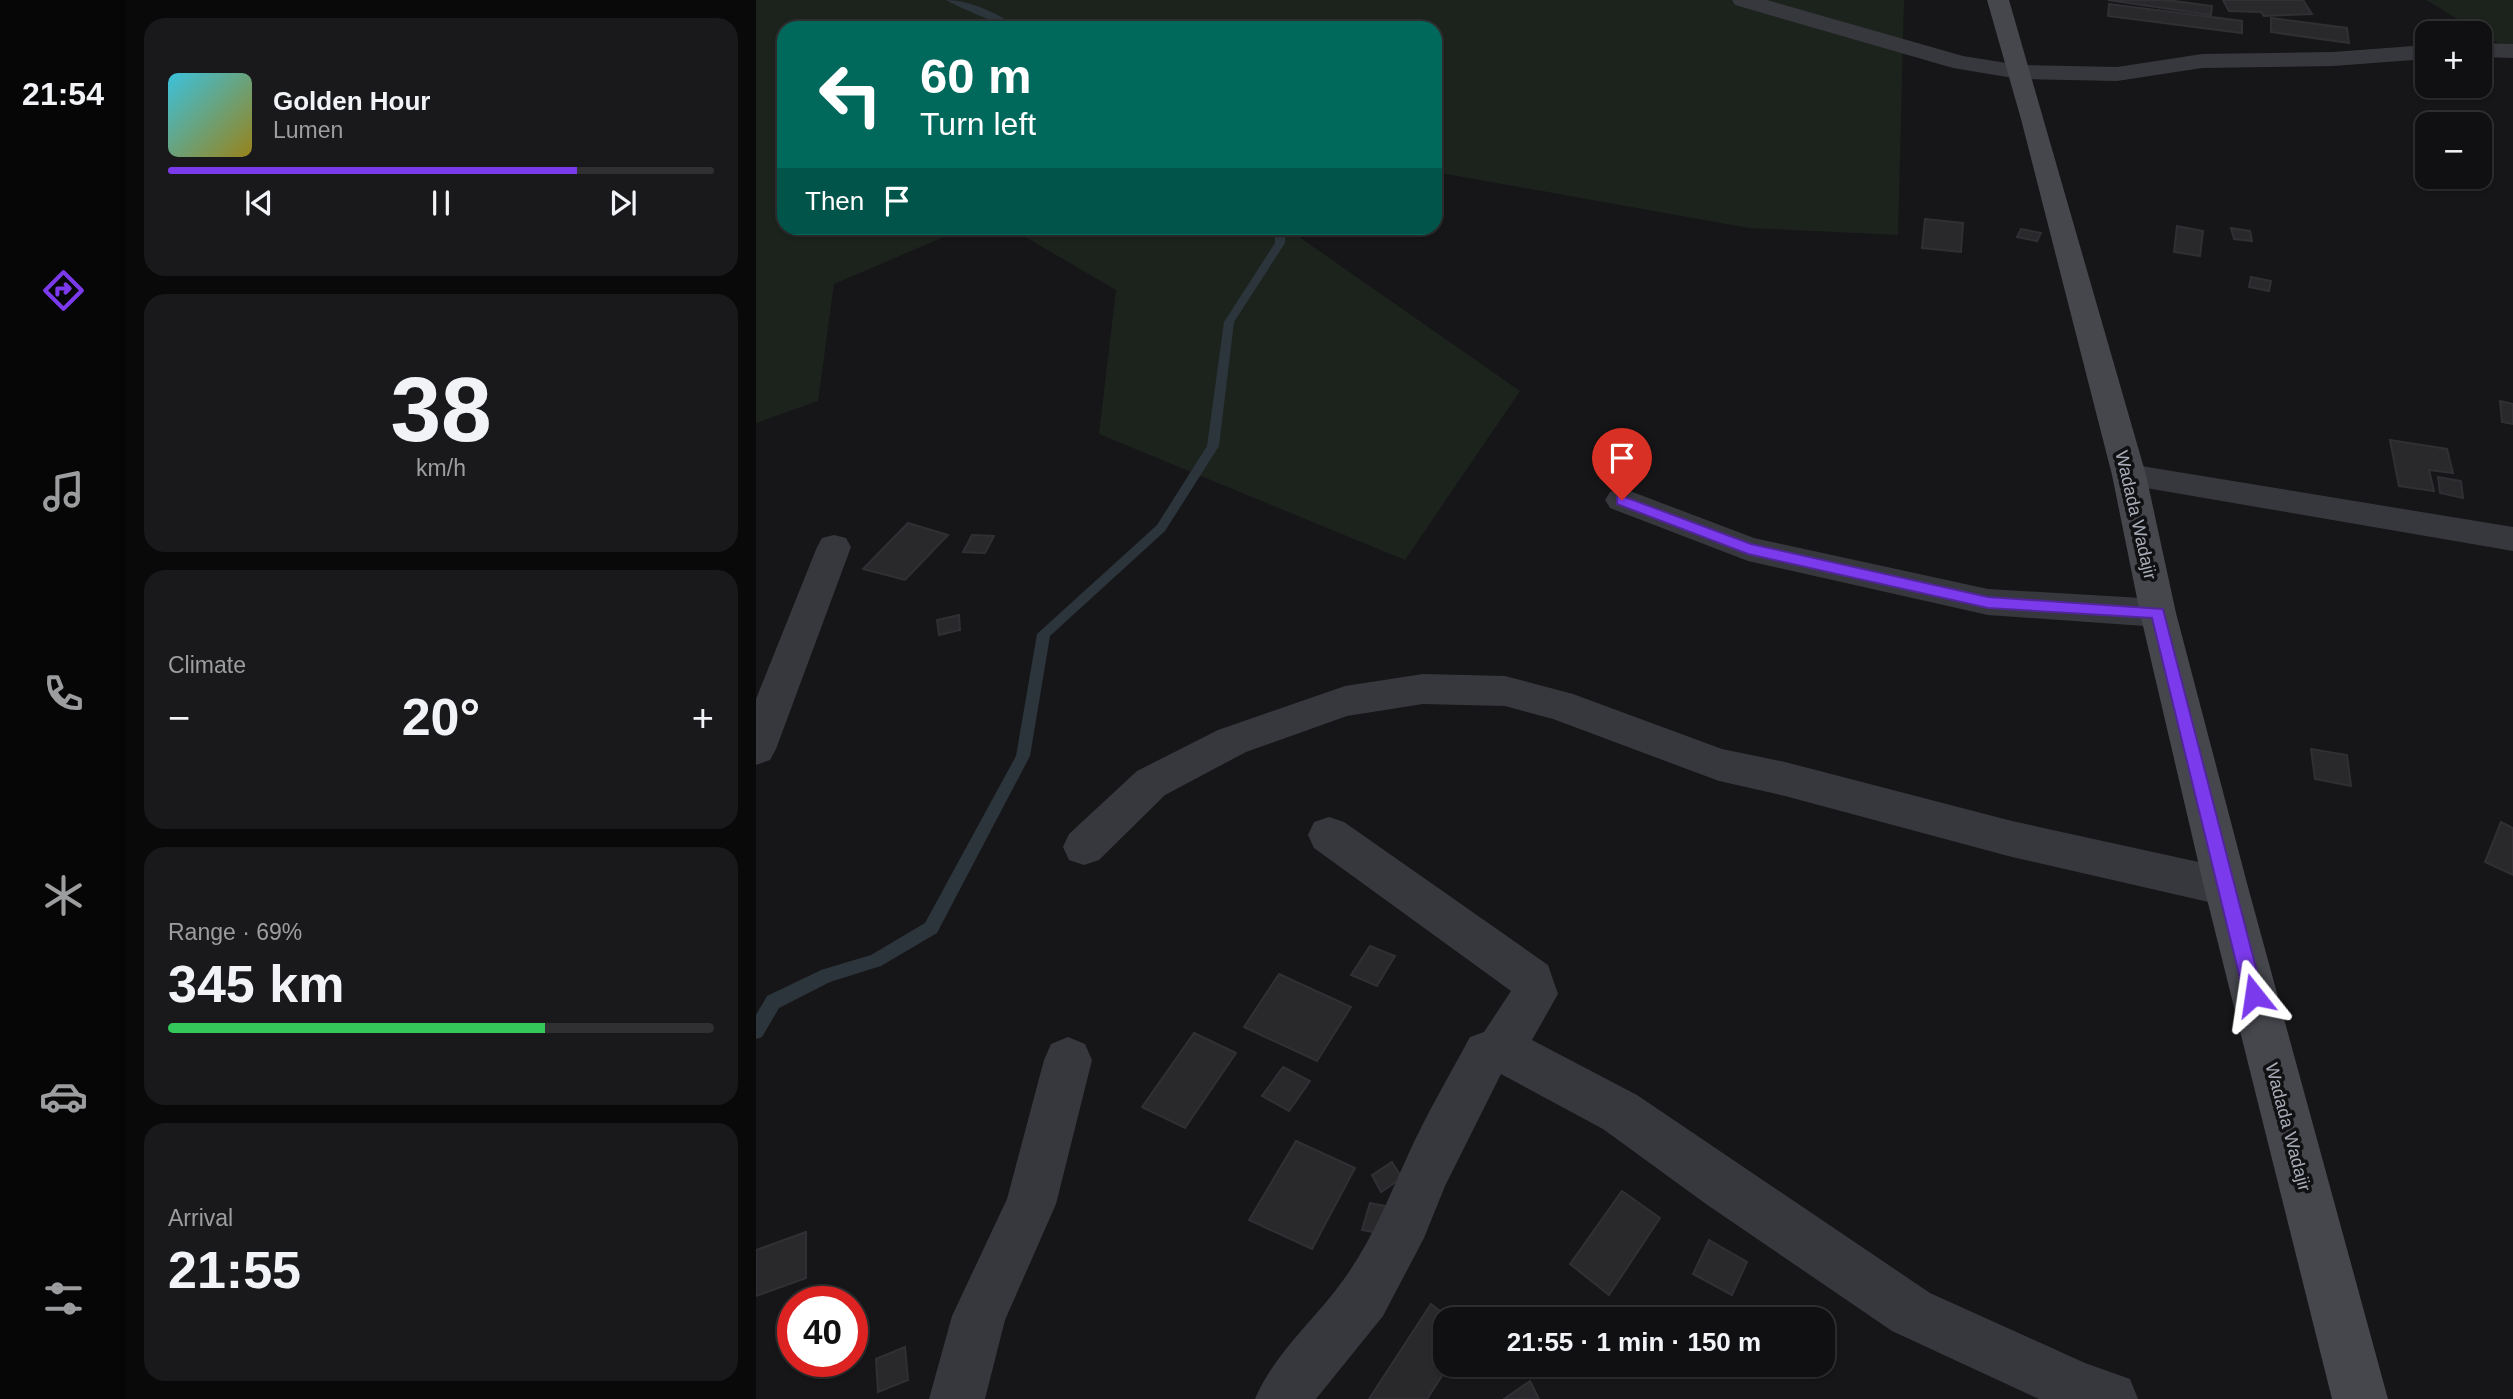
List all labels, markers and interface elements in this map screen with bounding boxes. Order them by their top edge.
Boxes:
map controls [2415,21,2492,189]
button: + [2415,21,2492,98]
icon: left [805,49,896,140]
text: 60 m [920,49,1032,103]
text: 21:54 [22,76,104,112]
text: Golden Hour [273,86,430,116]
text: Turn left [920,106,1036,142]
button: − [2415,112,2492,189]
text: Lumen [273,117,343,143]
icon: arrive [878,182,916,220]
icon: previous [240,184,278,222]
icon: pause [422,184,460,222]
icon: next [604,184,642,222]
text: Then [805,186,864,216]
icon: directions [39,266,88,315]
text: 38 [390,359,492,460]
pin [1592,428,1652,500]
icon: arrive [1603,439,1641,477]
street label: Wadada Wadajir [2111,449,2161,581]
text: km/h [416,455,466,481]
icon: music [39,467,88,516]
text: Climate [168,652,246,678]
icon: phone [39,669,88,718]
text: 20° [402,688,480,746]
text: − [168,697,190,739]
text: + [692,697,714,739]
icon: climate [39,871,88,920]
text: Range · 69% [168,919,302,945]
text: 345 km [168,955,344,1013]
position arrow [2217,958,2291,1032]
street label: Wadada Wadajir [2261,1061,2315,1193]
icon: car [39,1072,88,1121]
text: Arrival [168,1205,233,1231]
text: 21:55 [168,1241,301,1299]
icon: filters [39,1274,88,1323]
speed limit sign: 40 [777,1286,868,1377]
text: 21:55 · 1 min · 150 m [1507,1327,1761,1357]

